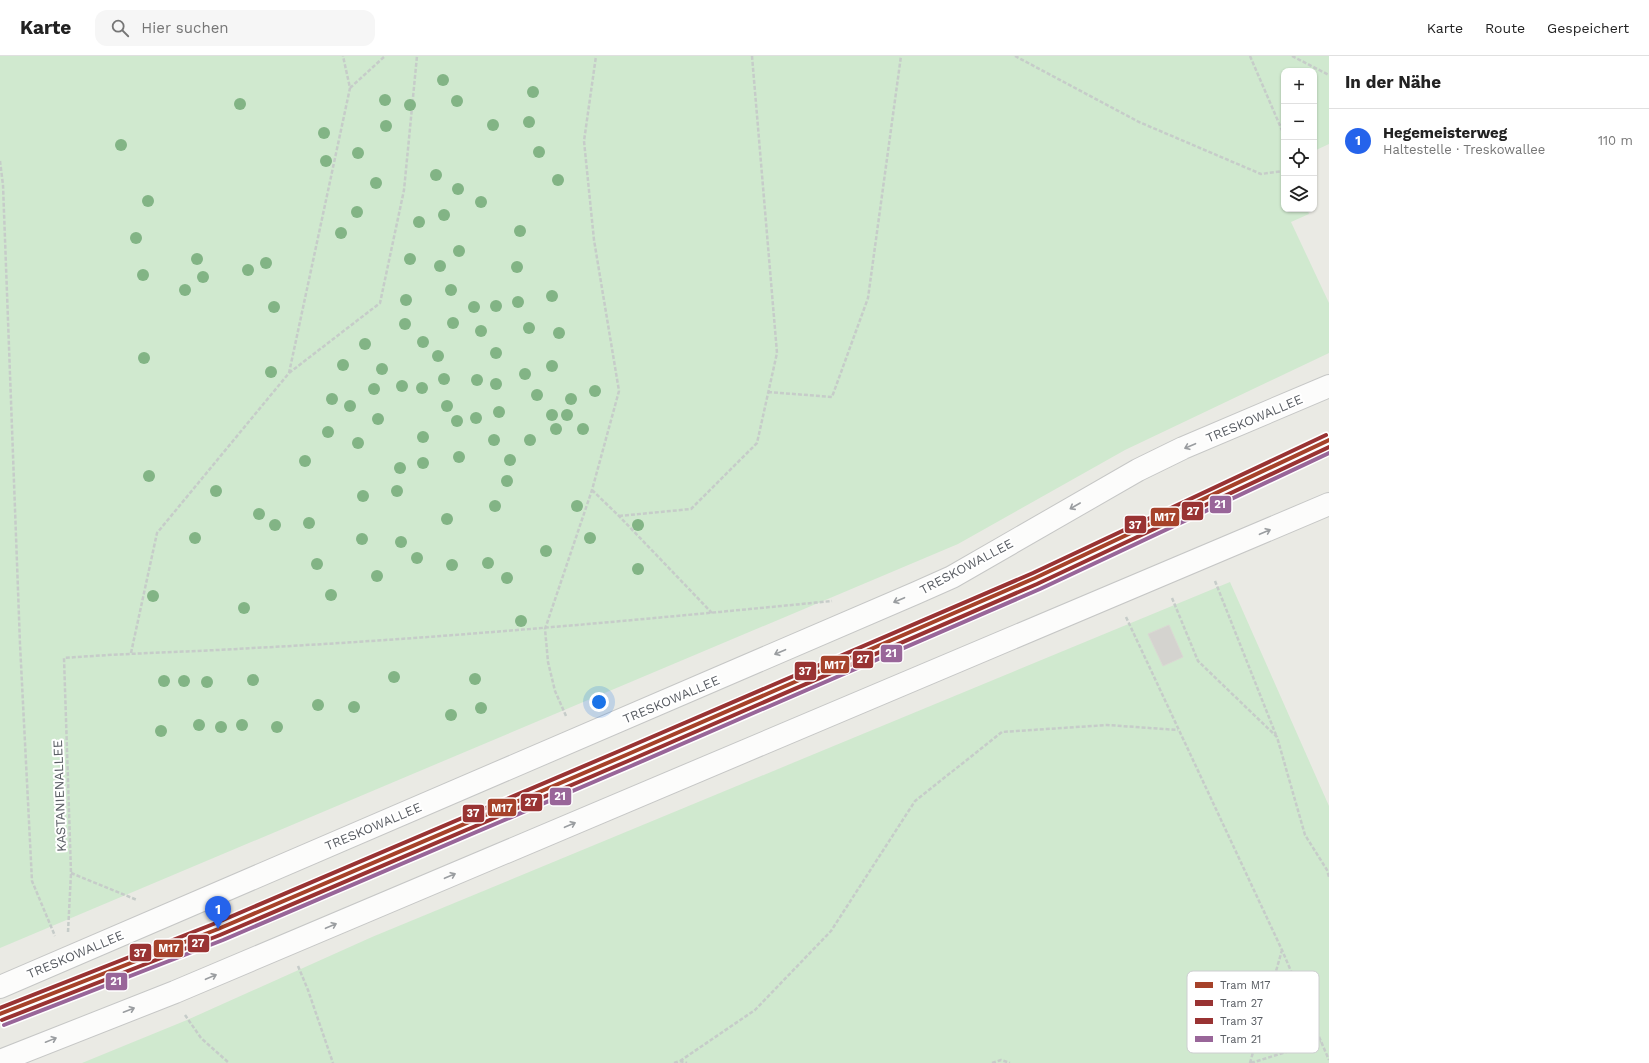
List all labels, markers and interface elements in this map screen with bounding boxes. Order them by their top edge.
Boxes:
search box [95,10,375,46]
text: Karte [20,16,71,39]
icon: search [109,17,131,39]
text: Hier suchen [141,19,229,37]
text: Karte [1427,20,1463,36]
text: Route [1485,20,1525,36]
text: Gespeichert [1547,20,1629,36]
map controls [1281,68,1317,212]
button: + [1281,68,1317,104]
text: In der Nähe [1345,72,1441,92]
button: − [1281,104,1317,140]
text: Hegemeisterweg [1383,124,1507,142]
text: 1 [1355,133,1361,148]
text: 110 m [1598,133,1633,148]
button: locate [1281,140,1317,176]
text: Haltestelle · Treskowallee [1383,142,1545,157]
button: layers [1281,176,1317,212]
street label: TRESKOWALLEE [1204,391,1305,446]
one-way arrow [1185,442,1197,450]
line badge: 21 [1209,495,1232,514]
text: 21 [1214,498,1226,511]
line badge: 27 [1181,501,1204,521]
one-way arrow [1069,502,1081,510]
text: 27 [1186,505,1200,518]
line badge: M17 [1150,507,1180,527]
text: M17 [1154,511,1176,524]
line badge: 37 [1124,515,1147,534]
text: 37 [1129,519,1142,532]
one-way arrow [1258,527,1270,535]
street label: TRESKOWALLEE [917,536,1015,597]
one-way arrow [894,597,906,605]
line badge: 21 [880,644,903,663]
text: 21 [885,647,897,660]
one-way arrow [774,648,786,656]
line badge: 27 [852,650,874,669]
text: 27 [856,653,870,666]
line badge: M17 [820,655,850,674]
text: M17 [824,659,846,672]
line badge: 37 [794,661,817,681]
text: 37 [799,665,812,678]
street label: TRESKOWALLEE [621,672,722,727]
your location [589,692,609,712]
street label: KASTANIENALLEE [50,740,69,852]
line badge: 21 [549,787,572,806]
text: 21 [554,790,566,803]
line badge: 27 [520,793,543,812]
text: 27 [524,796,538,809]
line badge: M17 [487,798,517,817]
street label: TRESKOWALLEE [323,799,424,854]
text: M17 [491,802,513,815]
line badge: 37 [462,804,485,823]
text: 37 [467,807,480,820]
one-way arrow [564,821,576,829]
one-way arrow [444,872,456,879]
pin: 1 [205,896,231,929]
one-way arrow [324,922,336,930]
street label: TRESKOWALLEE [25,927,126,982]
line badge: 27 [187,934,210,953]
text: 27 [191,937,205,950]
line badge: M17 [153,939,184,958]
text: M17 [158,942,180,955]
line badge: 37 [129,943,152,962]
text: 37 [134,947,147,960]
legend [1187,971,1319,1053]
line badge: 21 [105,972,128,991]
one-way arrow [204,973,216,980]
text: 21 [110,975,122,988]
text: Tram M17 [1220,979,1271,992]
text: Tram 27 [1220,997,1263,1010]
one-way arrow [123,1005,135,1013]
text: Tram 37 [1220,1015,1263,1028]
text: Tram 21 [1220,1033,1261,1046]
one-way arrow [44,1036,56,1044]

